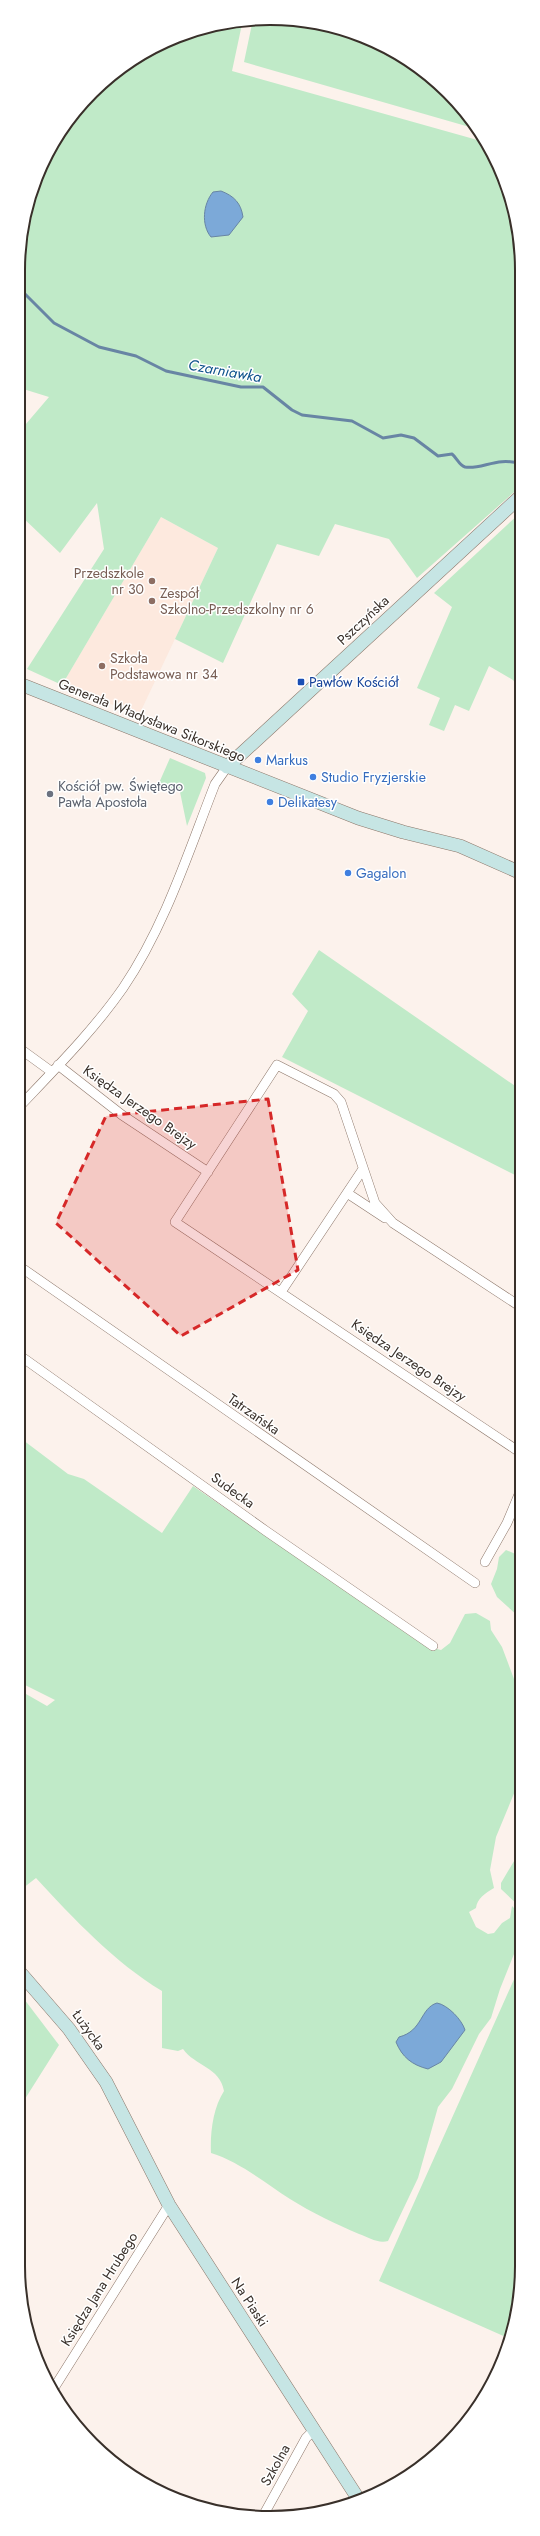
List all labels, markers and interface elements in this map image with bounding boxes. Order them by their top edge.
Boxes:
water label: Czarniawka [187,354,264,388]
place label: Przedszkole nr 30 [74,563,144,599]
marker: Przedszkole nr 30 [147,576,157,586]
place label: Zespół Szkolno-Przedszkolny nr 6 [160,583,314,619]
street label: Pszczyńska [333,591,393,649]
marker: Zespół Szkolno-Przedszkolny nr 6 [147,596,157,606]
place label: Szkoła Podstawowa nr 34 [110,648,218,684]
marker: Szkoła Podstawowa nr 34 [97,661,107,671]
place label: Pawłów Kościół [309,672,400,692]
street label: Generała Władysława Sikorskiego [55,673,249,767]
marker: Pawłów Kościół [296,677,306,687]
place label: Markus [266,750,308,770]
marker: Markus [253,755,263,765]
place label: Studio Fryzjerskie [321,767,426,787]
marker: Studio Fryzjerskie [308,772,318,782]
place label: Kościół pw. Świętego Pawła Apostoła [58,776,184,812]
marker: Kościół pw. Świętego Pawła Apostoła [45,789,55,799]
place label: Delikatesy [278,792,338,812]
marker: Delikatesy [265,797,275,807]
place label: Gagalon [356,863,407,883]
marker: Gagalon [343,868,353,878]
street label: Księdza Jerzego Brejzy [79,1060,202,1154]
street label: Księdza Jerzego Brejzy [348,1314,471,1406]
street label: Tatrzańska [224,1389,284,1439]
street label: Sudecka [207,1467,259,1513]
street label: Łużycka [67,2005,110,2054]
street label: Księdza Jana Hrubego [56,2228,142,2350]
street label: Na Piaski [227,2273,273,2331]
street label: Szkolna [255,2440,295,2490]

